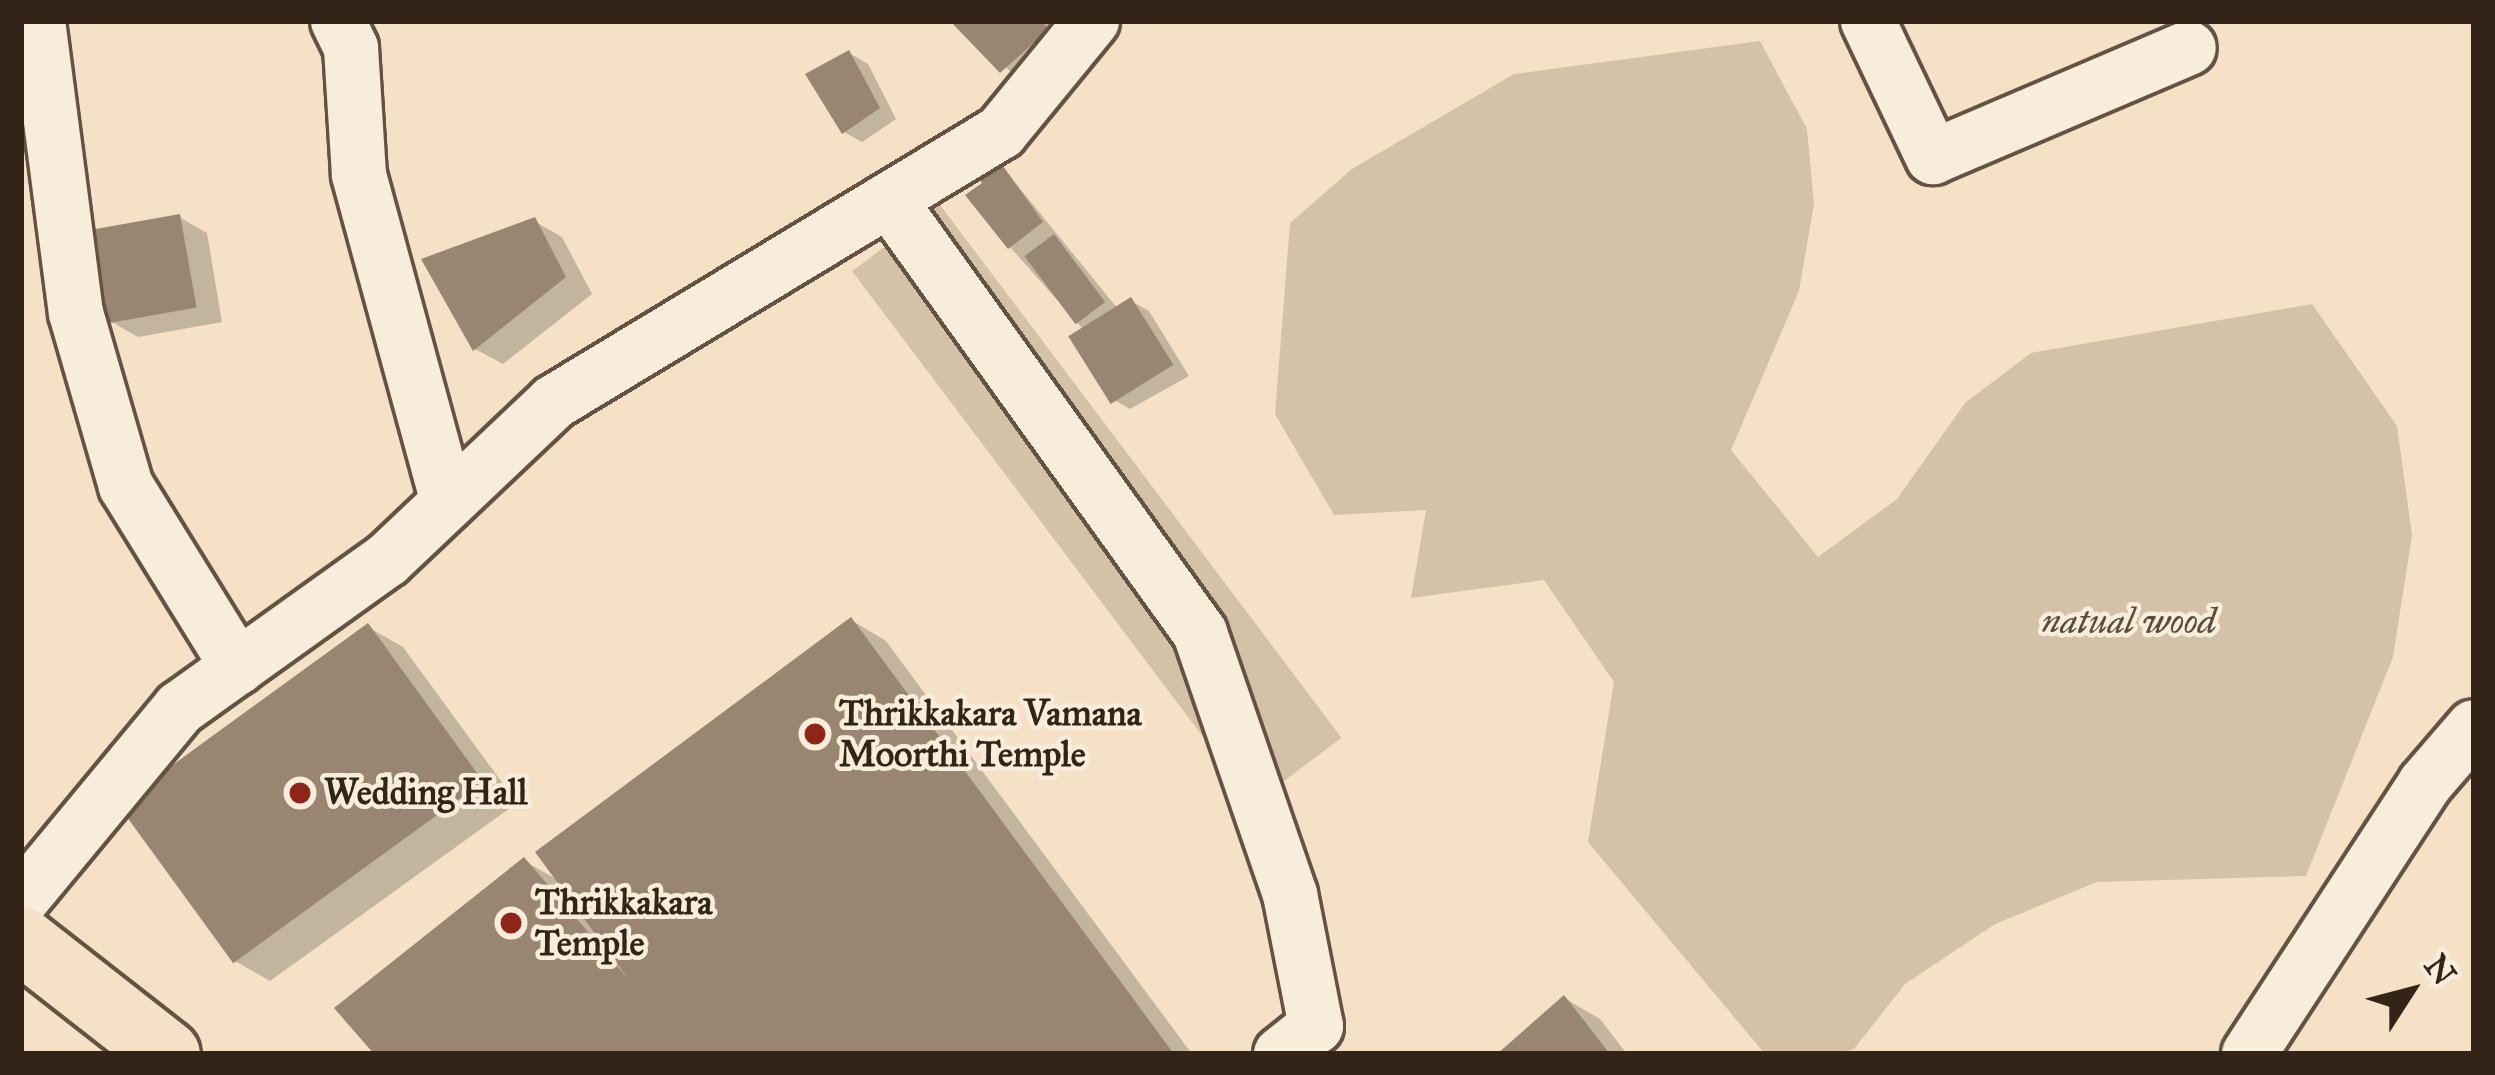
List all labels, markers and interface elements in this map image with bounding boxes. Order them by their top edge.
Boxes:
park label: natual wood [2042,600,2216,644]
place label: Thrikkakara Vamana Moorthi Temple [839,691,1142,776]
marker: Thrikkakara Vamana Moorthi Temple [802,721,828,747]
place label: Wedding Hall [324,771,528,815]
marker: Wedding Hall [287,780,313,806]
place label: Thrikkakara Temple [535,880,712,965]
marker: Thrikkakara Temple [498,910,524,936]
north arrow [2351,931,2471,1051]
text: N [2416,947,2465,993]

